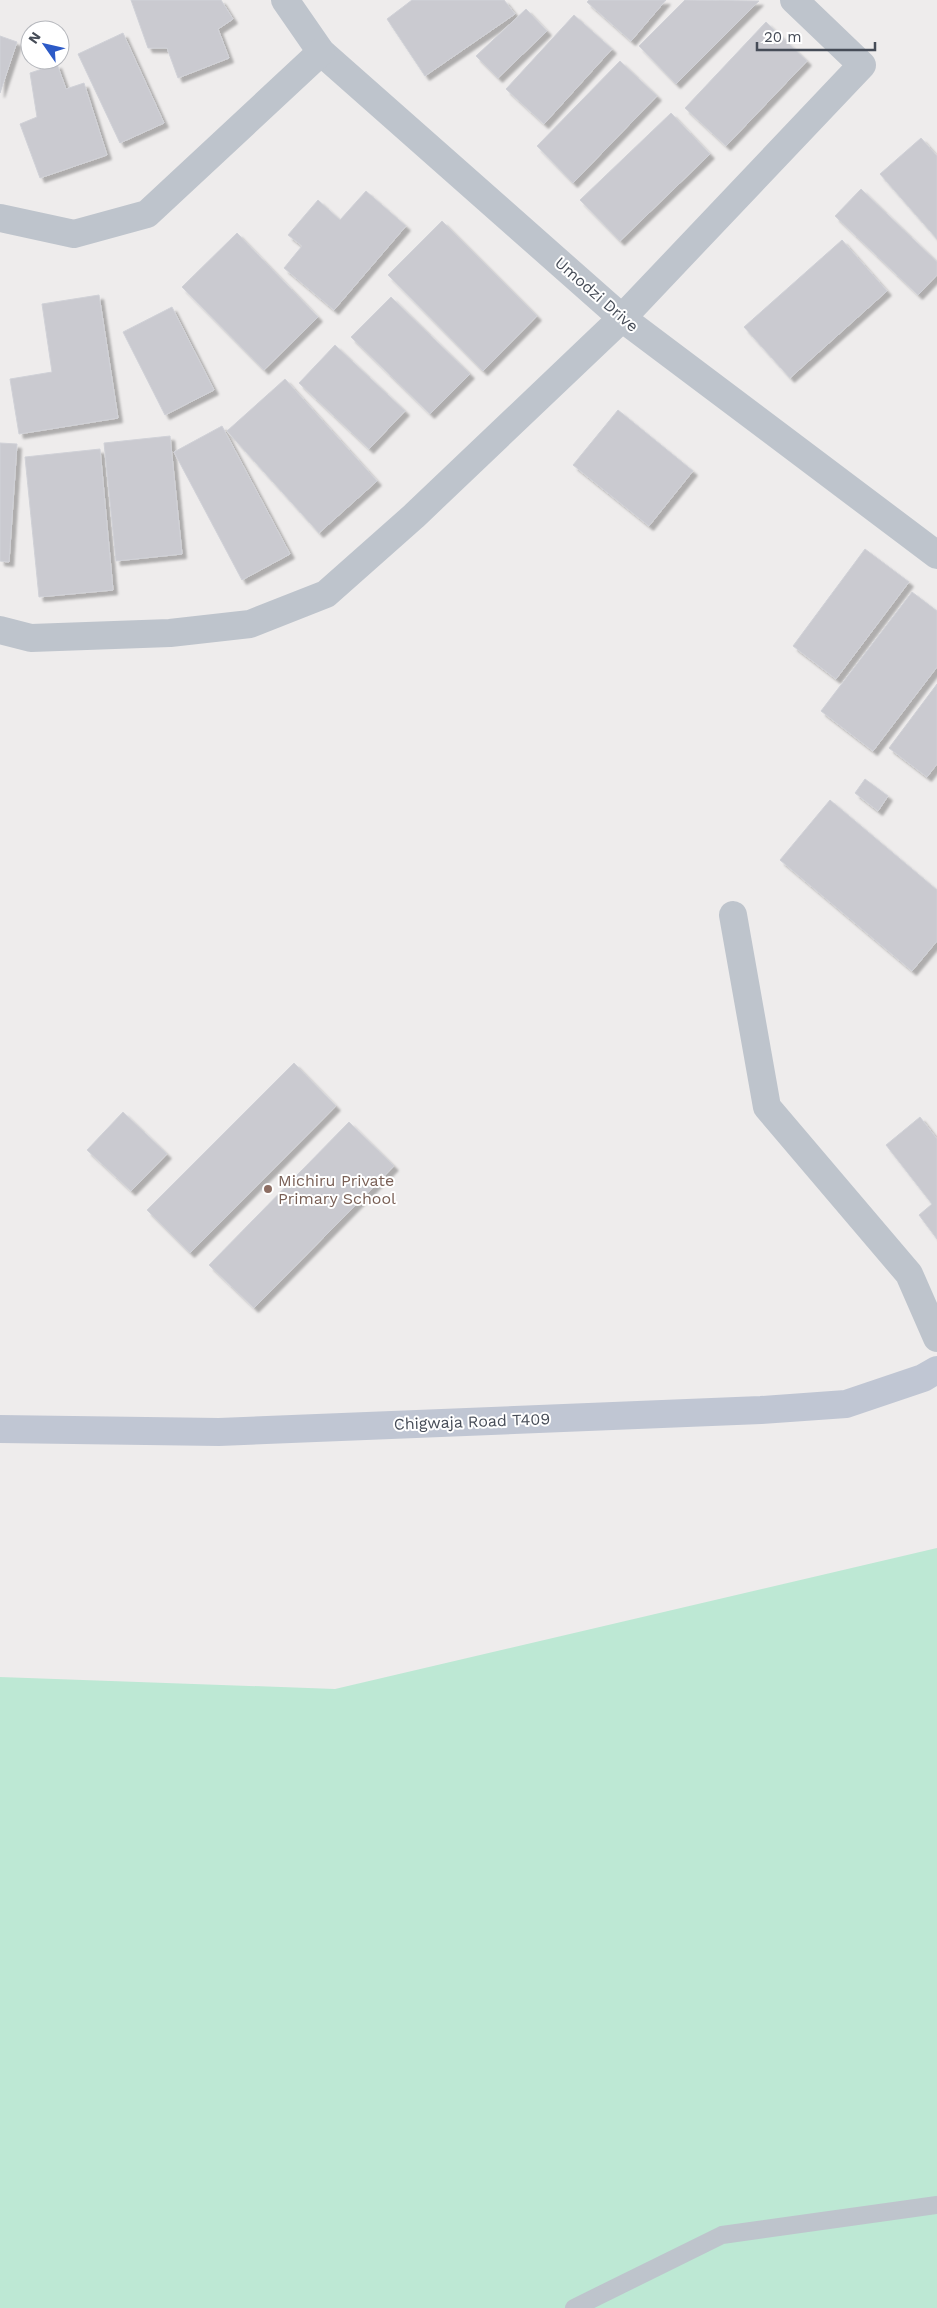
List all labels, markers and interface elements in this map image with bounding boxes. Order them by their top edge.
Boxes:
north arrow [20,20,70,70]
scale bar [757,20,874,52]
text: 20 m [764,28,802,46]
text: N [25,29,44,47]
street label: Umodzi Drive [551,253,642,336]
place label: Michiru Private Primary School [278,1171,396,1208]
marker: Michiru Private Primary School [262,1183,274,1195]
street label: Chigwaja Road T409 [393,1409,551,1434]

